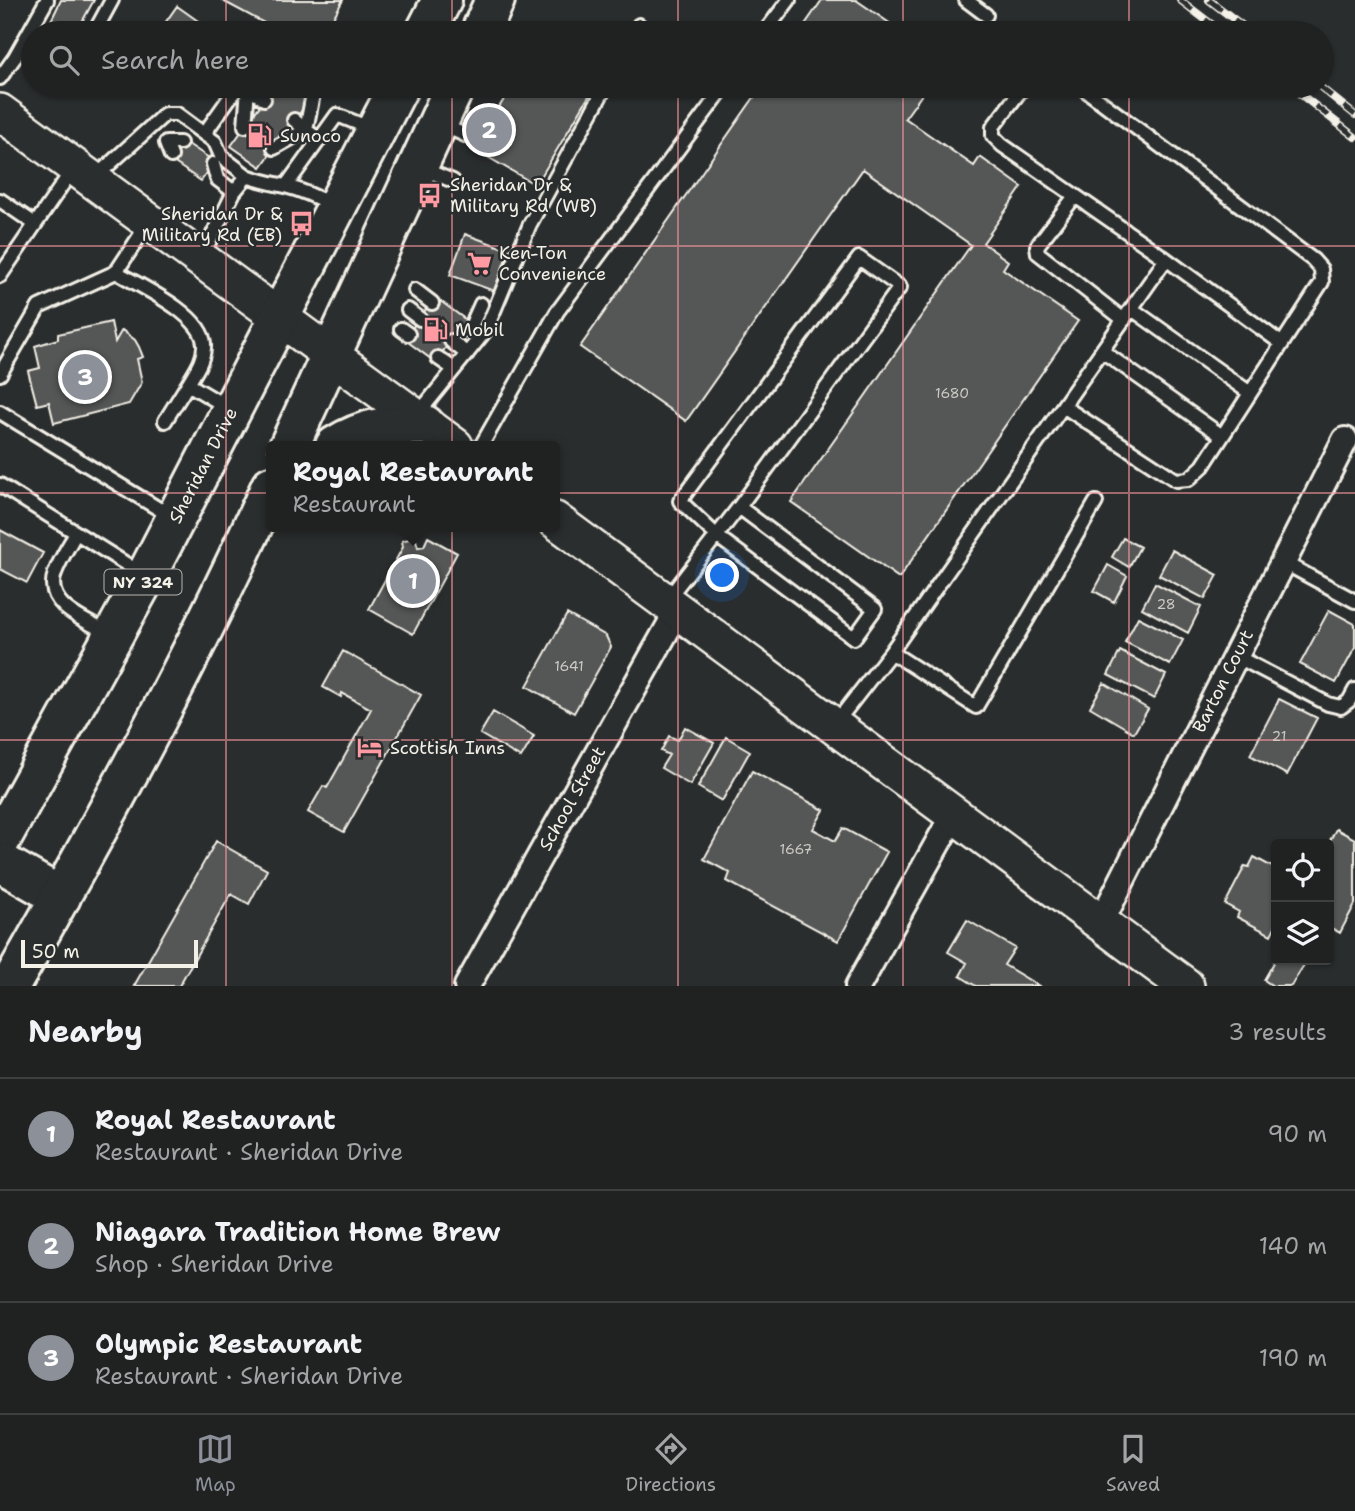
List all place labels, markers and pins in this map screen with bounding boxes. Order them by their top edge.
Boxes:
pin: 2 [466,104,512,156]
fuel station icon: Sunoco [246,122,274,150]
place label: Sunoco [280,124,341,148]
place label: Sheridan Dr & Military Rd (WB) [450,173,597,218]
bus stop icon: Sheridan Dr & Military Rd (WB) [416,181,444,209]
place label: Sheridan Dr & Military Rd (EB) [142,202,283,247]
bus stop icon: Sheridan Dr & Military Rd (EB) [288,210,316,238]
place label: Ken-Ton Convenience [499,241,606,286]
supermarket icon: Ken-Ton Convenience [465,249,493,277]
fuel station icon: Mobil [421,316,449,344]
place label: Mobil [455,318,504,342]
pin: 3 [62,351,108,403]
pin: 1 [390,555,436,607]
hotel icon: Scottish Inns [356,734,384,762]
place label: Scottish Inns [390,736,505,760]

